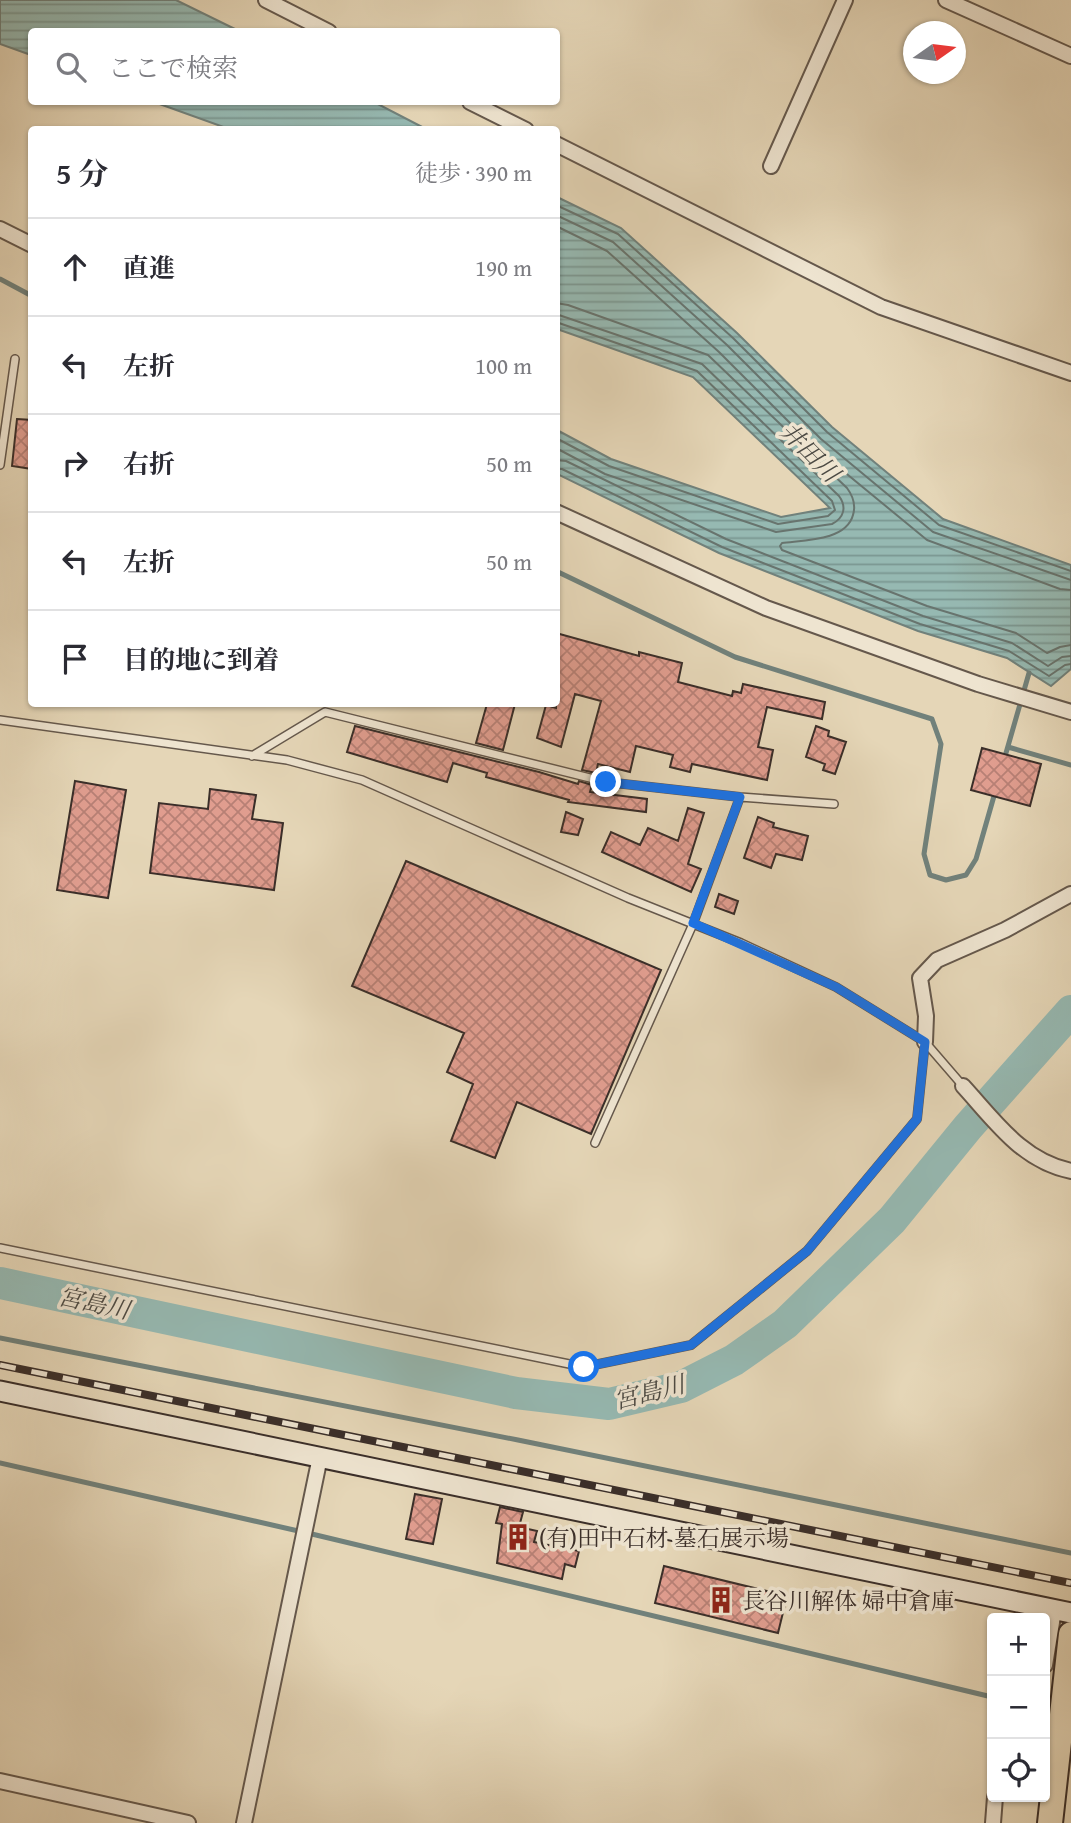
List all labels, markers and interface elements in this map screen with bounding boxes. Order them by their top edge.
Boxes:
north arrow [903,21,966,84]
search box [28,28,560,105]
icon: search [52,48,90,86]
text: ここで検索 [108,48,238,87]
text: 5 分 [56,151,108,195]
text: 徒歩 · 390 m [415,156,532,189]
icon: ahead [56,248,94,286]
text: 直進 [123,248,175,287]
text: 190 m [475,251,532,284]
icon: left [56,346,94,384]
text: 左折 [123,346,175,385]
text: 100 m [475,349,532,382]
water label: 井田川 [772,414,850,492]
icon: right [56,444,94,482]
text: 右折 [123,444,175,483]
text: 50 m [486,447,532,480]
icon: left [56,542,94,580]
text: 左折 [123,542,175,581]
text: 50 m [486,545,532,578]
icon: arrive [56,640,94,678]
text: 目的地に到着 [123,640,279,679]
route end [590,766,621,797]
water label: 宮島川 [55,1278,136,1328]
route start [568,1351,599,1382]
water label: 宮島川 [610,1366,691,1418]
place label: (有)田中石材 墓石展示場 [539,1521,789,1554]
building icon: (有)田中石材 墓石展示場 [503,1522,533,1552]
place label: 長谷川解体 婦中倉庫 [742,1584,954,1617]
building icon: 長谷川解体 婦中倉庫 [706,1585,736,1615]
map controls [987,1613,1050,1802]
button: + [987,1613,1050,1676]
button: − [987,1676,1050,1739]
button: locate [987,1739,1050,1802]

